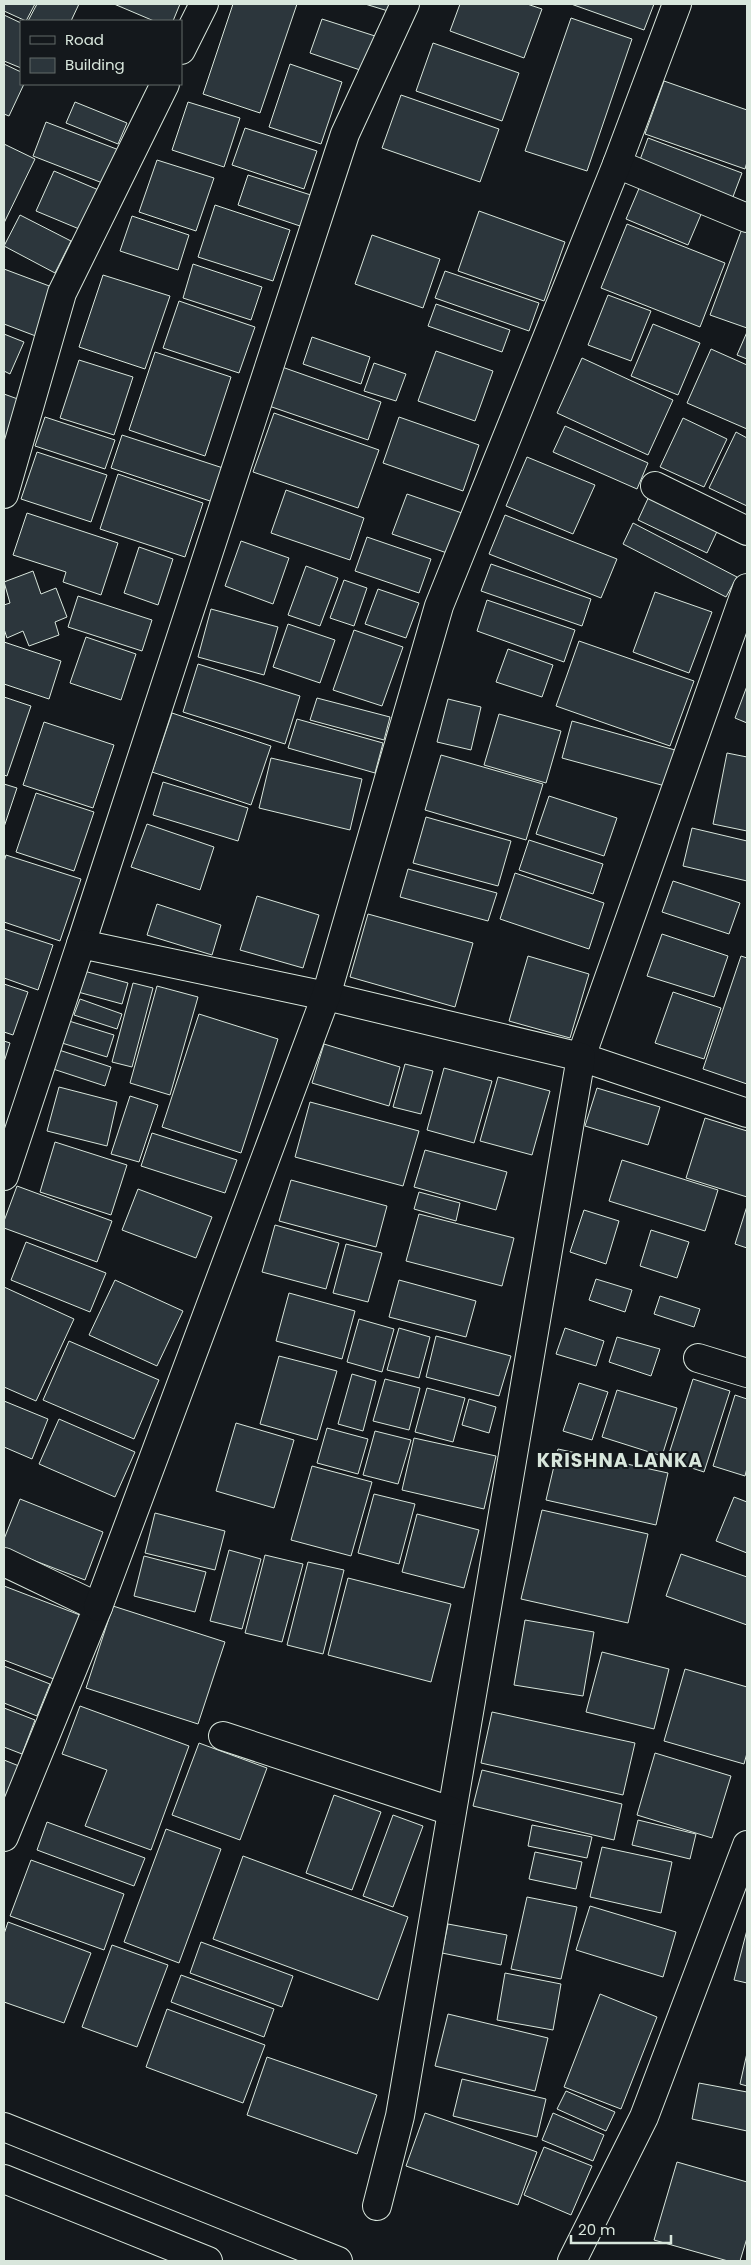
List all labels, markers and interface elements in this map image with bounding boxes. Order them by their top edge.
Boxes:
legend [20,20,182,85]
text: Road [65,29,104,50]
text: Building [65,54,125,75]
district label: KRISHNA LANKA [537,1447,703,1474]
scale bar [571,2212,671,2244]
text: 20 m [578,2219,616,2240]

